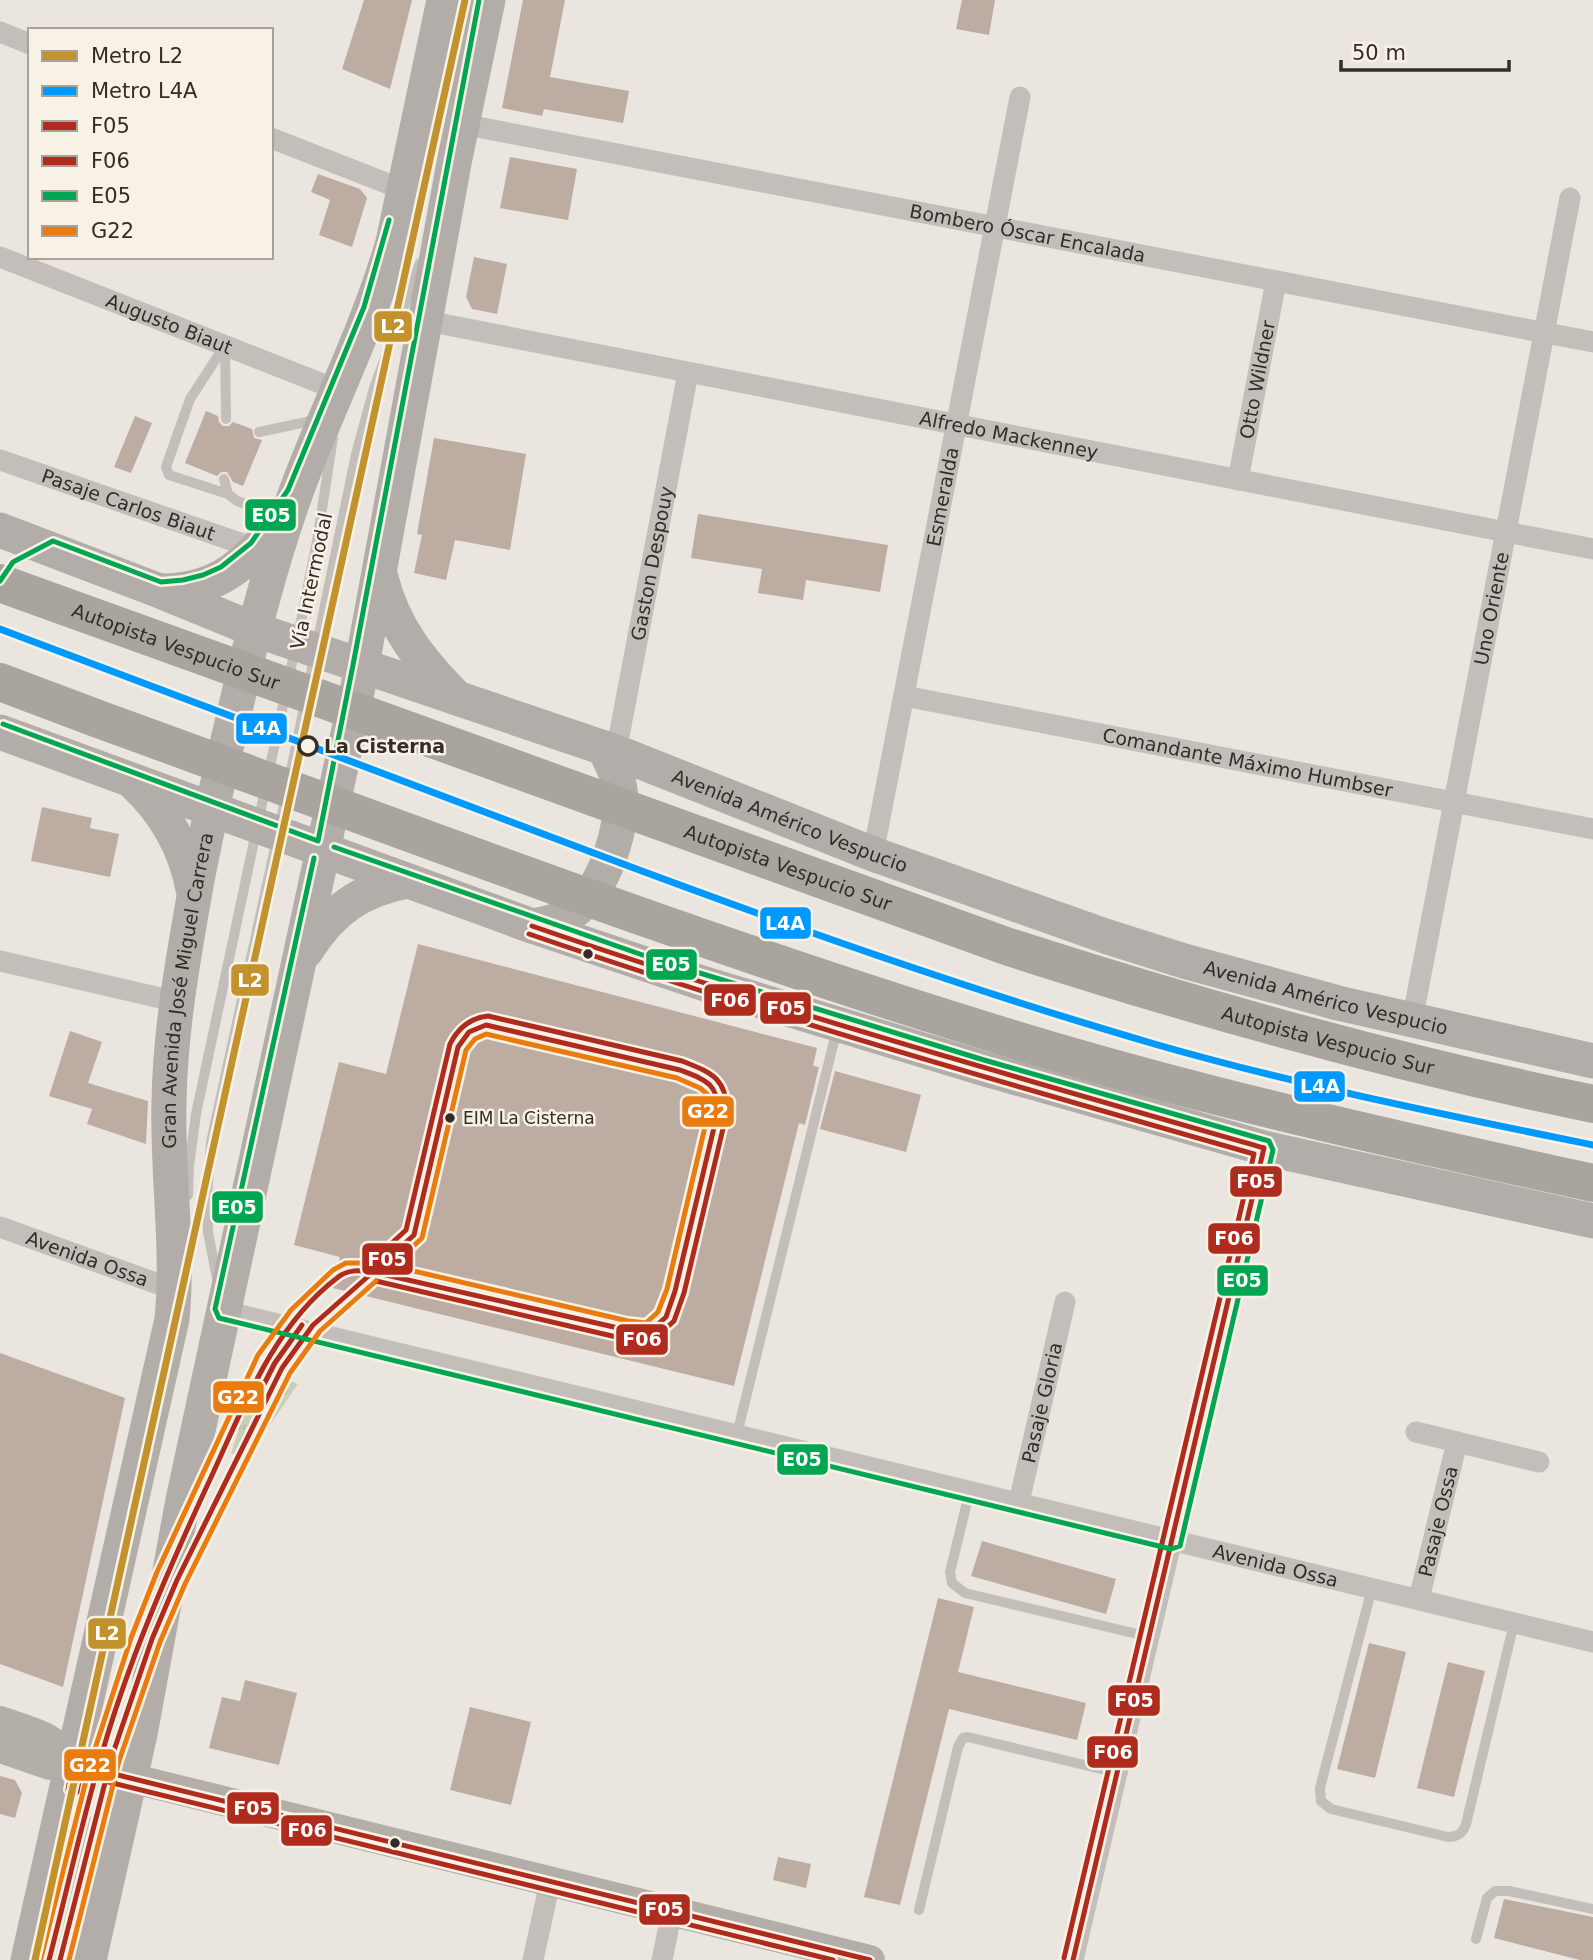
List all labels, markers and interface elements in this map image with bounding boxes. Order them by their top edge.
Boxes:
legend [28,28,273,259]
scale bar [1341,28,1509,72]
text: 50 m [1352,41,1406,65]
text: Metro L2 [91,44,183,68]
text: Metro L4A [91,79,198,103]
text: F05 [91,114,130,138]
text: F06 [91,149,130,173]
text: E05 [91,184,131,208]
street label: Bombero Óscar Encalada [908,200,1147,267]
text: G22 [91,219,134,243]
street label: Augusto Biaut [103,289,236,358]
line badge: L2 [373,310,413,343]
text: L2 [380,315,406,337]
street label: Otto Wildner [1235,319,1279,441]
street label: Alfredo Mackenney [918,407,1100,463]
street label: Esmeralda [922,445,963,548]
street label: Pasaje Carlos Biaut [39,464,218,545]
street label: Gaston Despouy [626,484,677,642]
line badge: E05 [244,498,297,532]
text: E05 [251,504,291,526]
street label: Vía Intermodal [286,511,336,651]
street label: Uno Oriente [1470,550,1513,667]
street label: Autopista Vespucio Sur [69,599,283,694]
line badge: L4A [235,712,288,745]
text: L4A [241,717,281,739]
street label: Comandante Máximo Humbser [1101,724,1395,801]
place label: La Cisterna [324,735,445,757]
marker: La Cisterna [298,736,318,756]
street label: Avenida Américo Vespucio [669,764,911,876]
street label: Autopista Vespucio Sur [681,820,895,915]
street label: Gran Avenida José Miguel Carrera [158,830,217,1149]
line badge: L4A [759,906,812,940]
text: L4A [765,912,805,934]
unlabelled marker [581,947,595,961]
line badge: E05 [645,948,698,981]
text: E05 [651,953,691,975]
street label: Avenida Américo Vespucio [1201,956,1450,1039]
line badge: L2 [230,963,270,997]
text: L2 [237,969,263,991]
line badge: F06 [703,983,757,1017]
text: F06 [710,989,750,1011]
line badge: F05 [759,991,812,1025]
text: F05 [766,997,806,1019]
street label: Autopista Vespucio Sur [1219,1001,1437,1079]
line badge: L4A [1293,1070,1346,1103]
text: L4A [1300,1075,1340,1097]
line badge: G22 [681,1095,735,1128]
text: G22 [687,1100,729,1122]
place label: EIM La Cisterna [463,1108,595,1128]
marker: EIM La Cisterna [443,1111,457,1125]
line badge: F05 [1229,1165,1283,1198]
text: F05 [1236,1170,1276,1192]
line badge: E05 [211,1190,264,1224]
text: E05 [217,1196,257,1218]
line badge: F06 [1207,1222,1261,1255]
street label: Avenida Ossa [23,1226,152,1291]
text: F06 [1214,1227,1254,1249]
line badge: F05 [361,1242,414,1276]
text: F05 [367,1248,407,1270]
line badge: E05 [1216,1264,1269,1297]
text: E05 [1222,1269,1262,1291]
line badge: F06 [615,1323,669,1356]
text: F06 [622,1328,662,1350]
street label: Pasaje Gloria [1017,1340,1066,1465]
line badge: G22 [212,1380,265,1414]
text: G22 [217,1386,259,1408]
line badge: E05 [776,1443,829,1476]
text: E05 [782,1448,822,1470]
street label: Pasaje Ossa [1414,1464,1462,1579]
street label: Avenida Ossa [1211,1540,1341,1591]
line badge: L2 [87,1617,127,1650]
text: L2 [94,1622,120,1644]
line badge: F05 [1107,1684,1161,1717]
text: F05 [1114,1689,1154,1711]
line badge: F06 [1086,1735,1139,1769]
text: F06 [1093,1741,1133,1763]
line badge: G22 [63,1748,117,1782]
text: G22 [69,1754,111,1776]
line badge: F05 [226,1791,280,1825]
text: F05 [233,1797,273,1819]
line badge: F06 [280,1814,333,1847]
text: F06 [287,1819,327,1841]
unlabelled marker [388,1836,402,1850]
line badge: F05 [638,1893,691,1926]
text: F05 [644,1898,684,1920]

